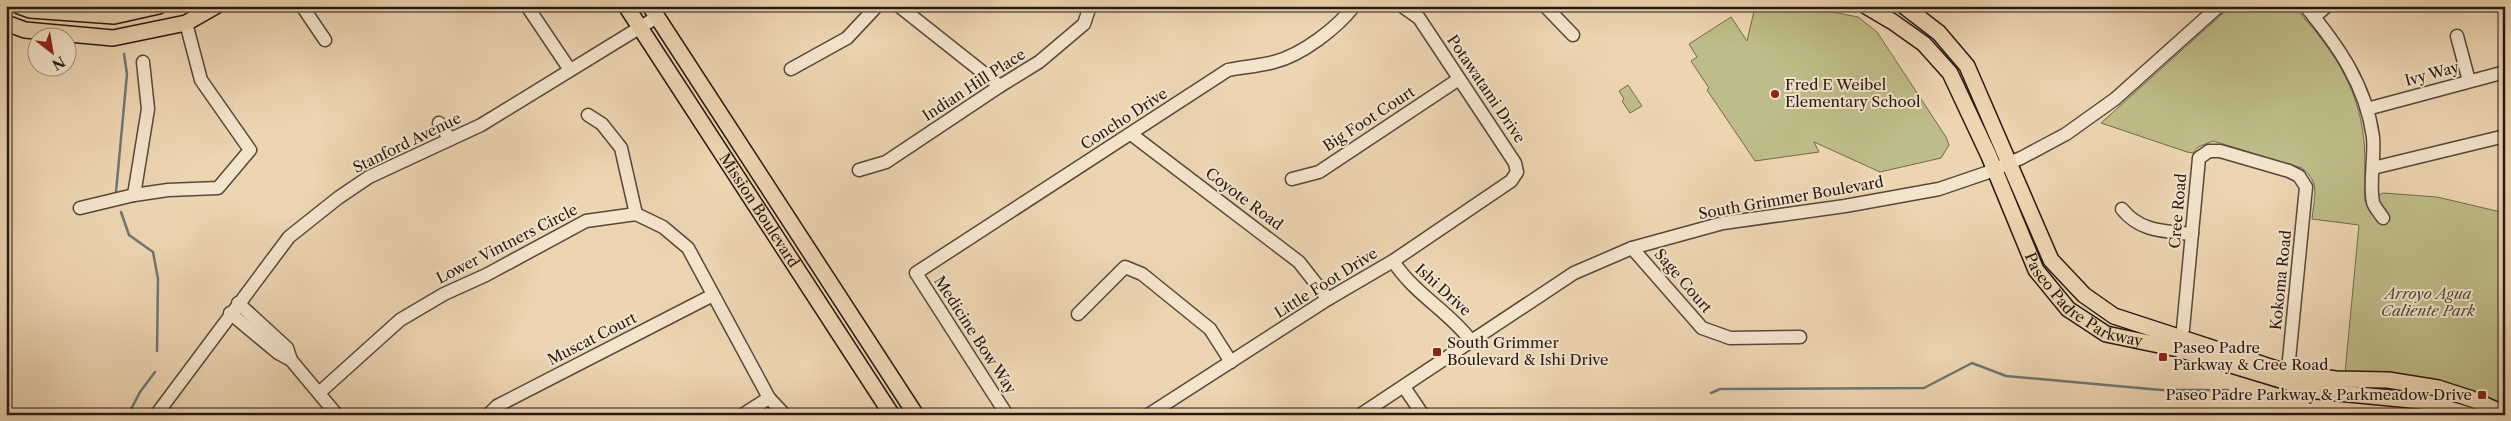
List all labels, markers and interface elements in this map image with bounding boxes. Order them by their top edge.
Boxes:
north arrow [28,28,78,78]
street label: Potawatami Drive [1443,31,1530,146]
street label: Indian Hill Place [919,44,1029,125]
text: N [49,52,69,74]
street label: Ivy Way [2403,57,2462,90]
place label: Fred E Weibel Elementary School [1785,75,1921,111]
street label: Big Foot Court [1319,82,1419,155]
street label: Concho Drive [1077,83,1171,154]
marker: Fred E Weibel Elementary School [1769,88,1781,100]
street label: Stanford Avenue [350,108,464,177]
street label: Mission Boulevard [715,150,804,271]
street label: Coyote Road [1202,163,1287,234]
street label: South Grimmer Boulevard [1697,172,1885,223]
street label: Cree Road [2165,172,2190,249]
street label: Lower Vintners Circle [433,200,581,287]
street label: Kokoma Road [2266,229,2295,331]
street label: Little Foot Drive [1271,243,1381,322]
street label: Sage Court [1650,245,1717,317]
street label: Paseo Padre Parkway [2021,250,2145,351]
street label: Ishi Drive [1411,259,1475,320]
street label: Medicine Bow Way [930,272,1021,398]
park label: Arroyo Agua Caliente Park [2381,284,2475,320]
street label: Muscat Court [544,308,640,369]
place label: South Grimmer Boulevard & Ishi Drive [1447,333,1608,369]
place label: Paseo Padre Parkway & Cree Road [2173,338,2328,374]
marker: South Grimmer Boulevard & Ishi Drive [1431,346,1443,358]
marker: Paseo Padre Parkway & Cree Road [2157,351,2169,363]
place label: Paseo Padre Parkway & Parkmeadow Drive [2166,385,2472,404]
marker: Paseo Padre Parkway & Parkmeadow Drive [2476,389,2488,401]

